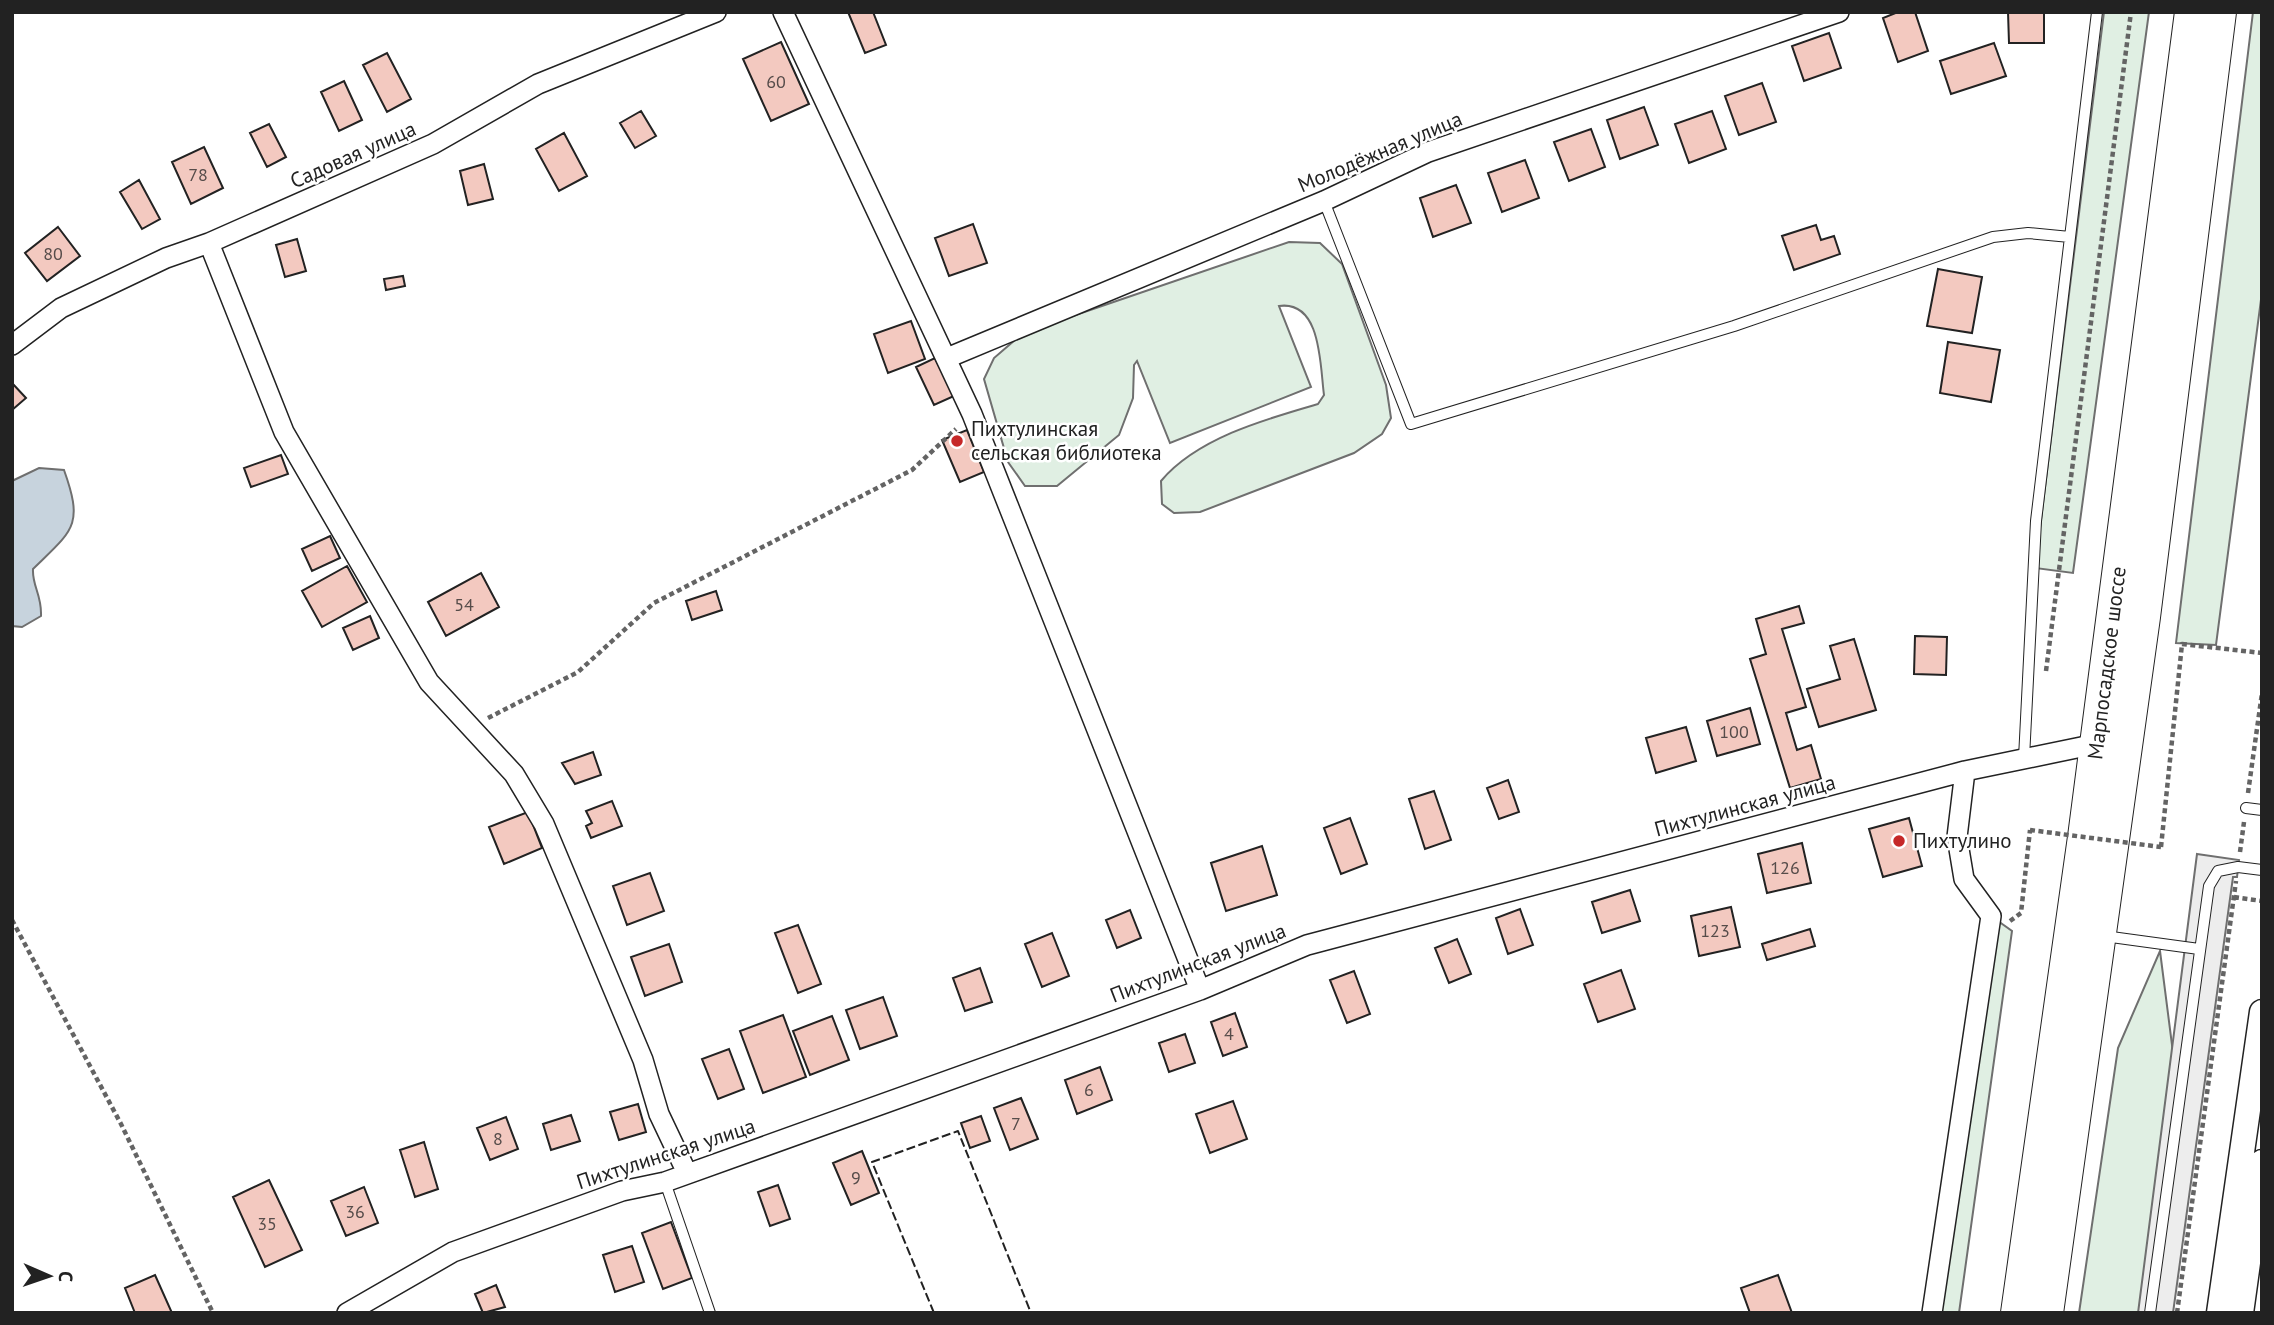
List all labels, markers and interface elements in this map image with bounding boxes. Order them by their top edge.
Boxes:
house number: 60 [766,70,786,93]
street label: Молодёжная улица [1294,105,1466,198]
street label: Садовая улица [286,115,420,194]
house number: 78 [188,163,208,186]
house number: 80 [43,242,63,265]
place label: Пихтулинская сельская библиотека [971,415,1162,466]
marker: Пихтулинская сельская библиотека [949,433,965,449]
street label: Марпосадское шоссе [2081,565,2132,761]
house number: 54 [454,593,474,616]
house number: 100 [1719,720,1749,743]
street label: Пихтулинская улица [1651,768,1838,843]
place label: Пихтулино [1913,827,2012,854]
marker: Пихтулино [1891,833,1907,849]
house number: 126 [1770,856,1800,879]
street label: Пихтулинская улица [1106,917,1290,1009]
house number: 123 [1700,919,1730,942]
house number: 4 [1224,1022,1234,1045]
house number: 6 [1084,1078,1094,1101]
street label: Пихтулинская улица [573,1112,759,1195]
house number: 7 [1011,1112,1021,1135]
house number: 8 [493,1127,503,1150]
house number: 9 [851,1166,861,1189]
house number: 36 [345,1200,365,1223]
house number: 35 [257,1212,277,1235]
north arrow [14,1241,84,1311]
text: С [54,1271,78,1283]

